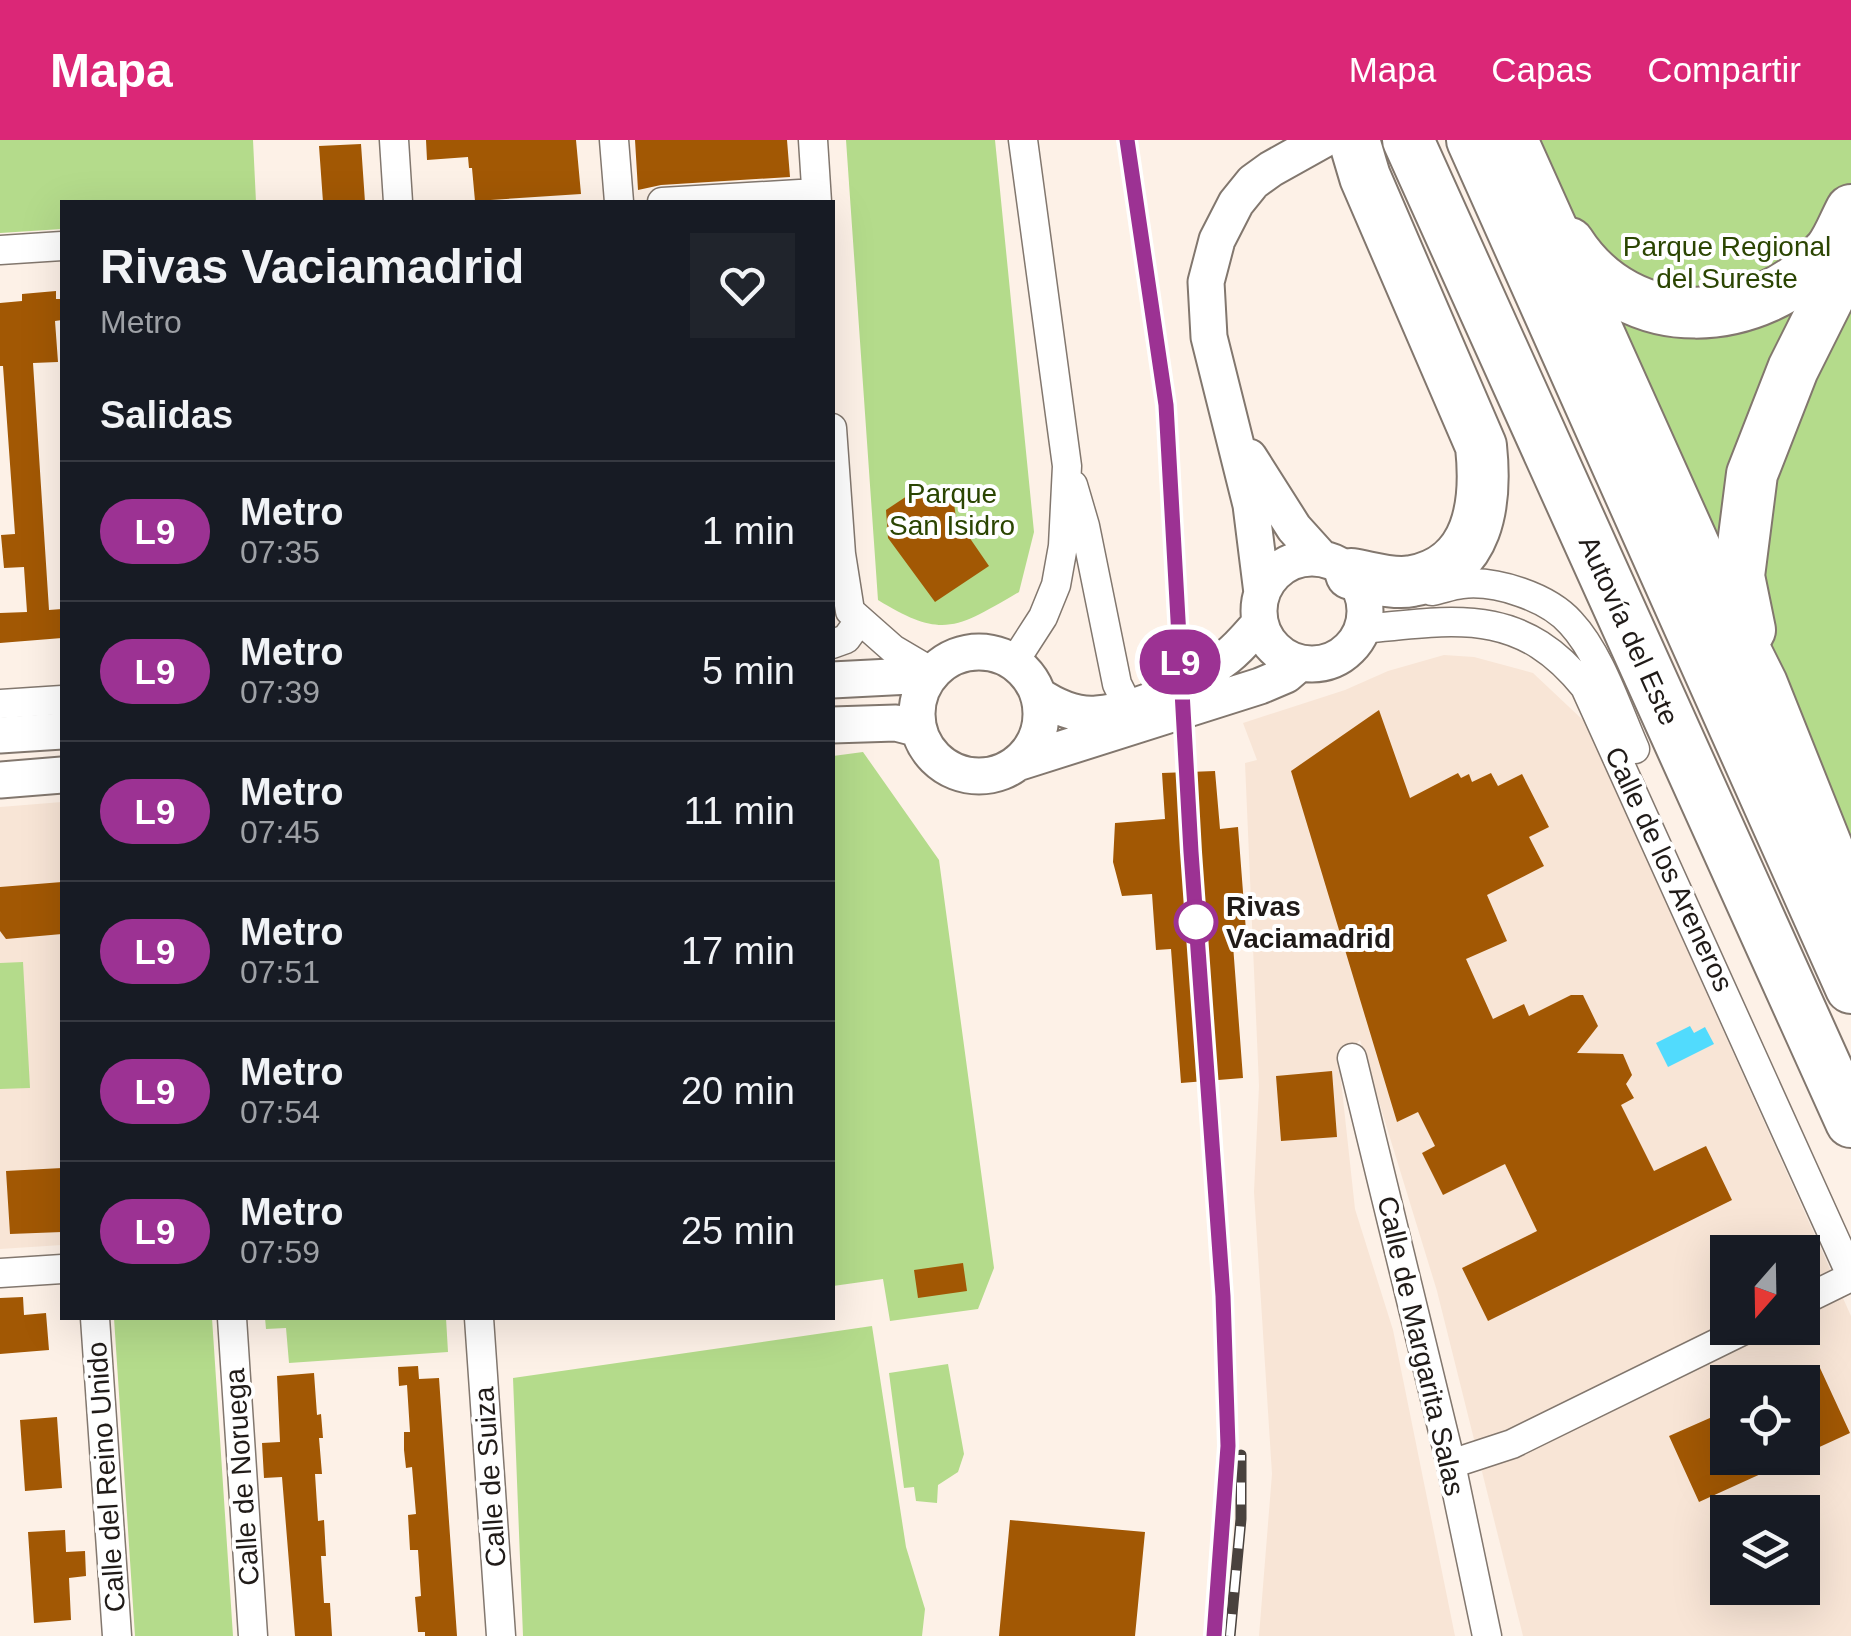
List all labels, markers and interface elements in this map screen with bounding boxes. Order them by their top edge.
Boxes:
text: Mapa [50,44,173,97]
text: Mapa [1349,50,1436,89]
text: Capas [1491,50,1592,89]
text: Compartir [1647,50,1801,89]
park label: Parque Regional del Sureste [1623,231,1831,294]
button: heart [690,233,795,338]
text: Rivas Vaciamadrid [100,240,524,293]
text: Metro [100,304,182,340]
text: Salidas [100,394,233,436]
park label: Parque San Isidro [889,478,1015,541]
text: Metro [240,491,343,533]
text: 1 min [702,510,795,552]
text: L9 [135,512,175,551]
street label: Autovía del Este [1573,531,1685,730]
text: 07:35 [240,534,320,570]
line badge: L9 [1135,630,1225,694]
text: Metro [240,631,343,673]
text: L9 [1160,643,1200,682]
text: 5 min [702,650,795,692]
text: L9 [135,652,175,691]
text: 07:39 [240,674,320,710]
street label: Calle de los Areneros [1599,742,1739,996]
text: Metro [240,771,343,813]
text: 11 min [684,790,795,832]
text: L9 [135,792,175,831]
text: 07:45 [240,814,320,850]
place label: Rivas Vaciamadrid [1226,891,1391,954]
marker: Rivas Vaciamadrid [1175,901,1217,943]
text: Metro [240,911,343,953]
text: 17 min [681,930,795,972]
text: L9 [135,932,175,971]
text: 07:51 [240,954,320,990]
text: Metro [240,1051,343,1093]
text: 20 min [681,1070,795,1112]
text: L9 [135,1072,175,1111]
text: 07:54 [240,1094,320,1130]
text: Metro [240,1191,343,1233]
street label: Calle de Margarita Salas [1371,1193,1471,1499]
text: 25 min [681,1210,795,1252]
text: L9 [135,1212,175,1251]
text: 07:59 [240,1234,320,1270]
north arrow [1710,1235,1820,1345]
map controls [1710,1235,1820,1605]
street label: Calle del Reino Unido [81,1341,131,1613]
button: locate [1710,1365,1820,1475]
street label: Calle de Noruega [219,1367,265,1587]
street label: Calle de Suiza [468,1385,512,1568]
button: layers [1710,1495,1820,1605]

